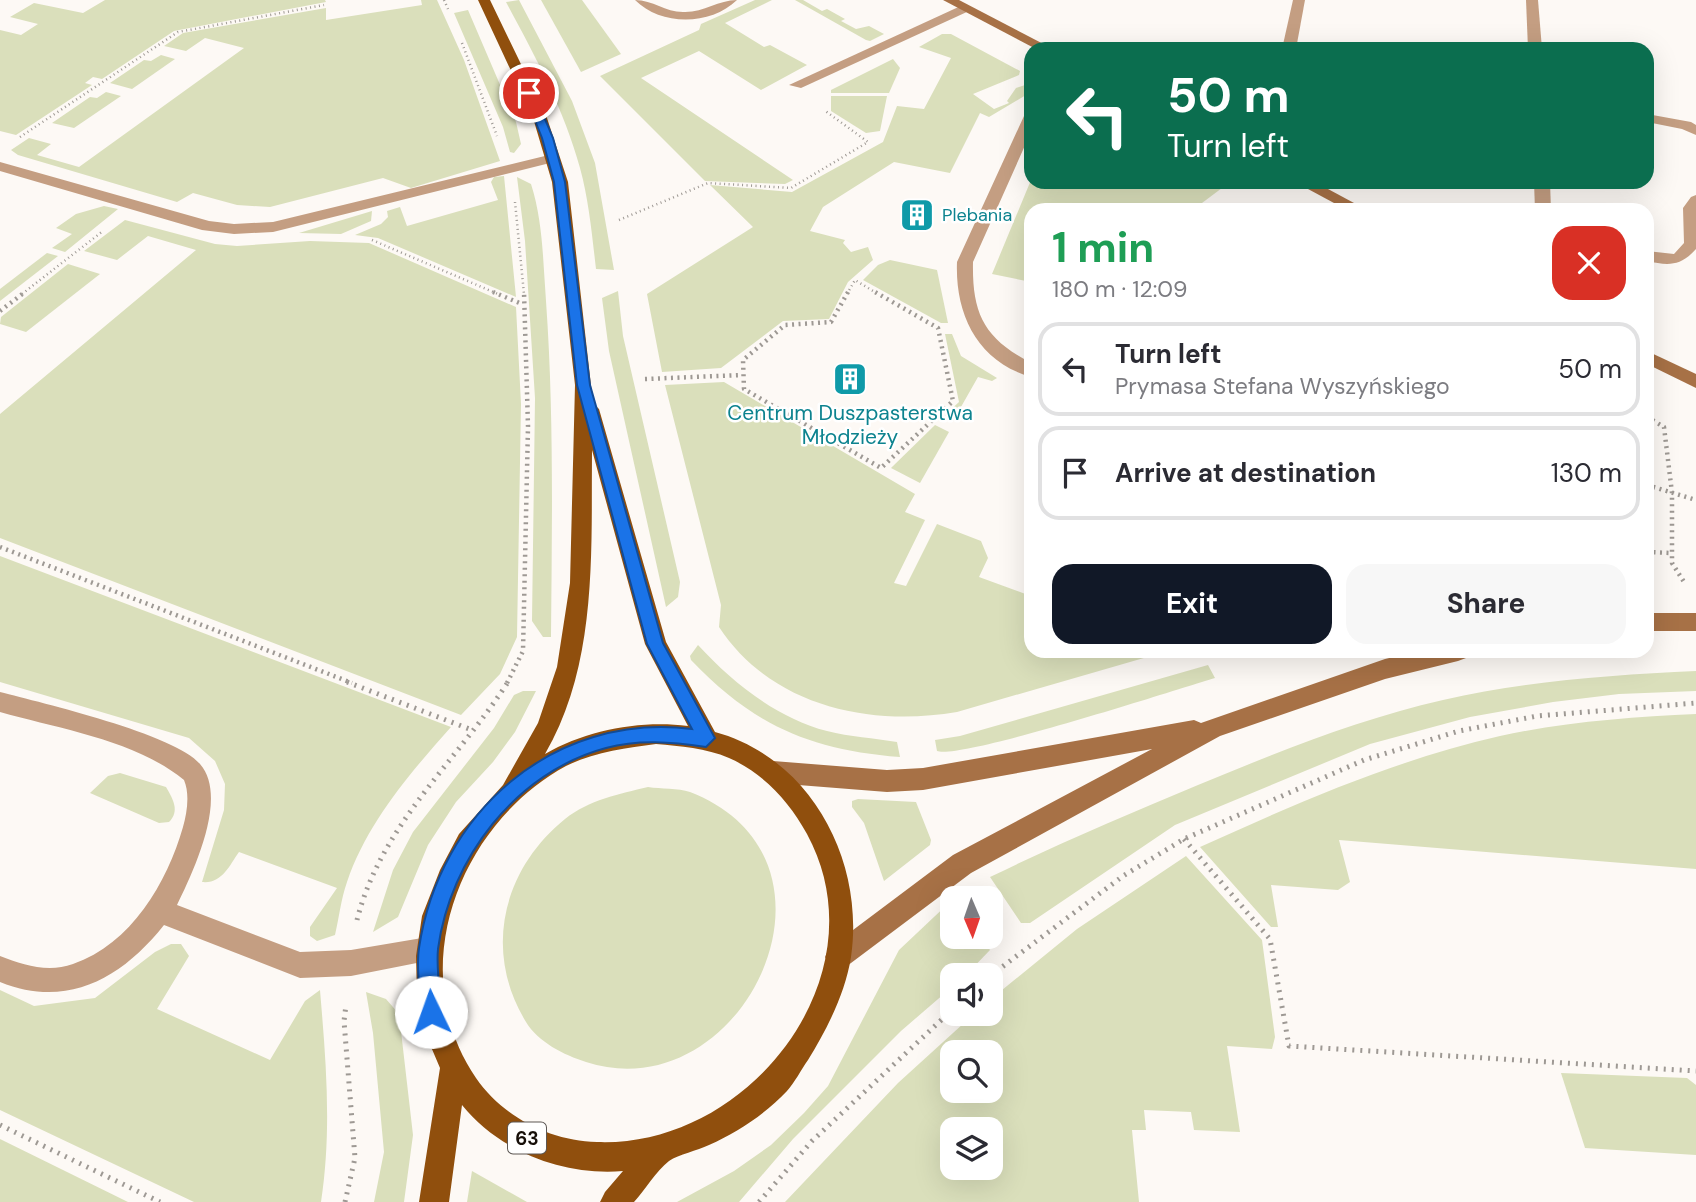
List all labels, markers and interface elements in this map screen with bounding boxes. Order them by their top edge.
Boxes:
pin [499,63,559,123]
text: 50 m [1167,63,1290,127]
icon: left [1052,70,1143,161]
icon: arrive [510,74,548,112]
text: Turn left [1167,125,1289,167]
building icon: Plebania [898,196,936,234]
place label: Plebania [942,203,1012,227]
text: 1 min [1052,220,1154,275]
button: close [1552,226,1626,300]
text: 180 m · 12:09 [1052,274,1188,304]
text: Turn left [1115,337,1222,371]
icon: left [1056,350,1094,388]
text: 50 m [1558,352,1622,386]
building icon: Centrum Duszpasterstwa Młodzieży [831,360,869,398]
text: Prymasa Stefana Wyszyńskiego [1115,371,1450,401]
place label: Centrum Duszpasterstwa Młodzieży [727,399,973,451]
icon: arrive [1056,454,1094,492]
text: Arrive at destination [1115,456,1376,490]
text: 130 m [1551,456,1622,490]
button: Exit [1052,564,1332,644]
button: Share [1346,564,1626,644]
north arrow [940,886,1003,948]
map controls [940,886,1003,1180]
button: sound [940,963,1003,1026]
position arrow [394,975,468,1049]
button: search [940,1040,1003,1103]
button: layers [940,1117,1003,1180]
road number: 63 [508,1122,546,1154]

